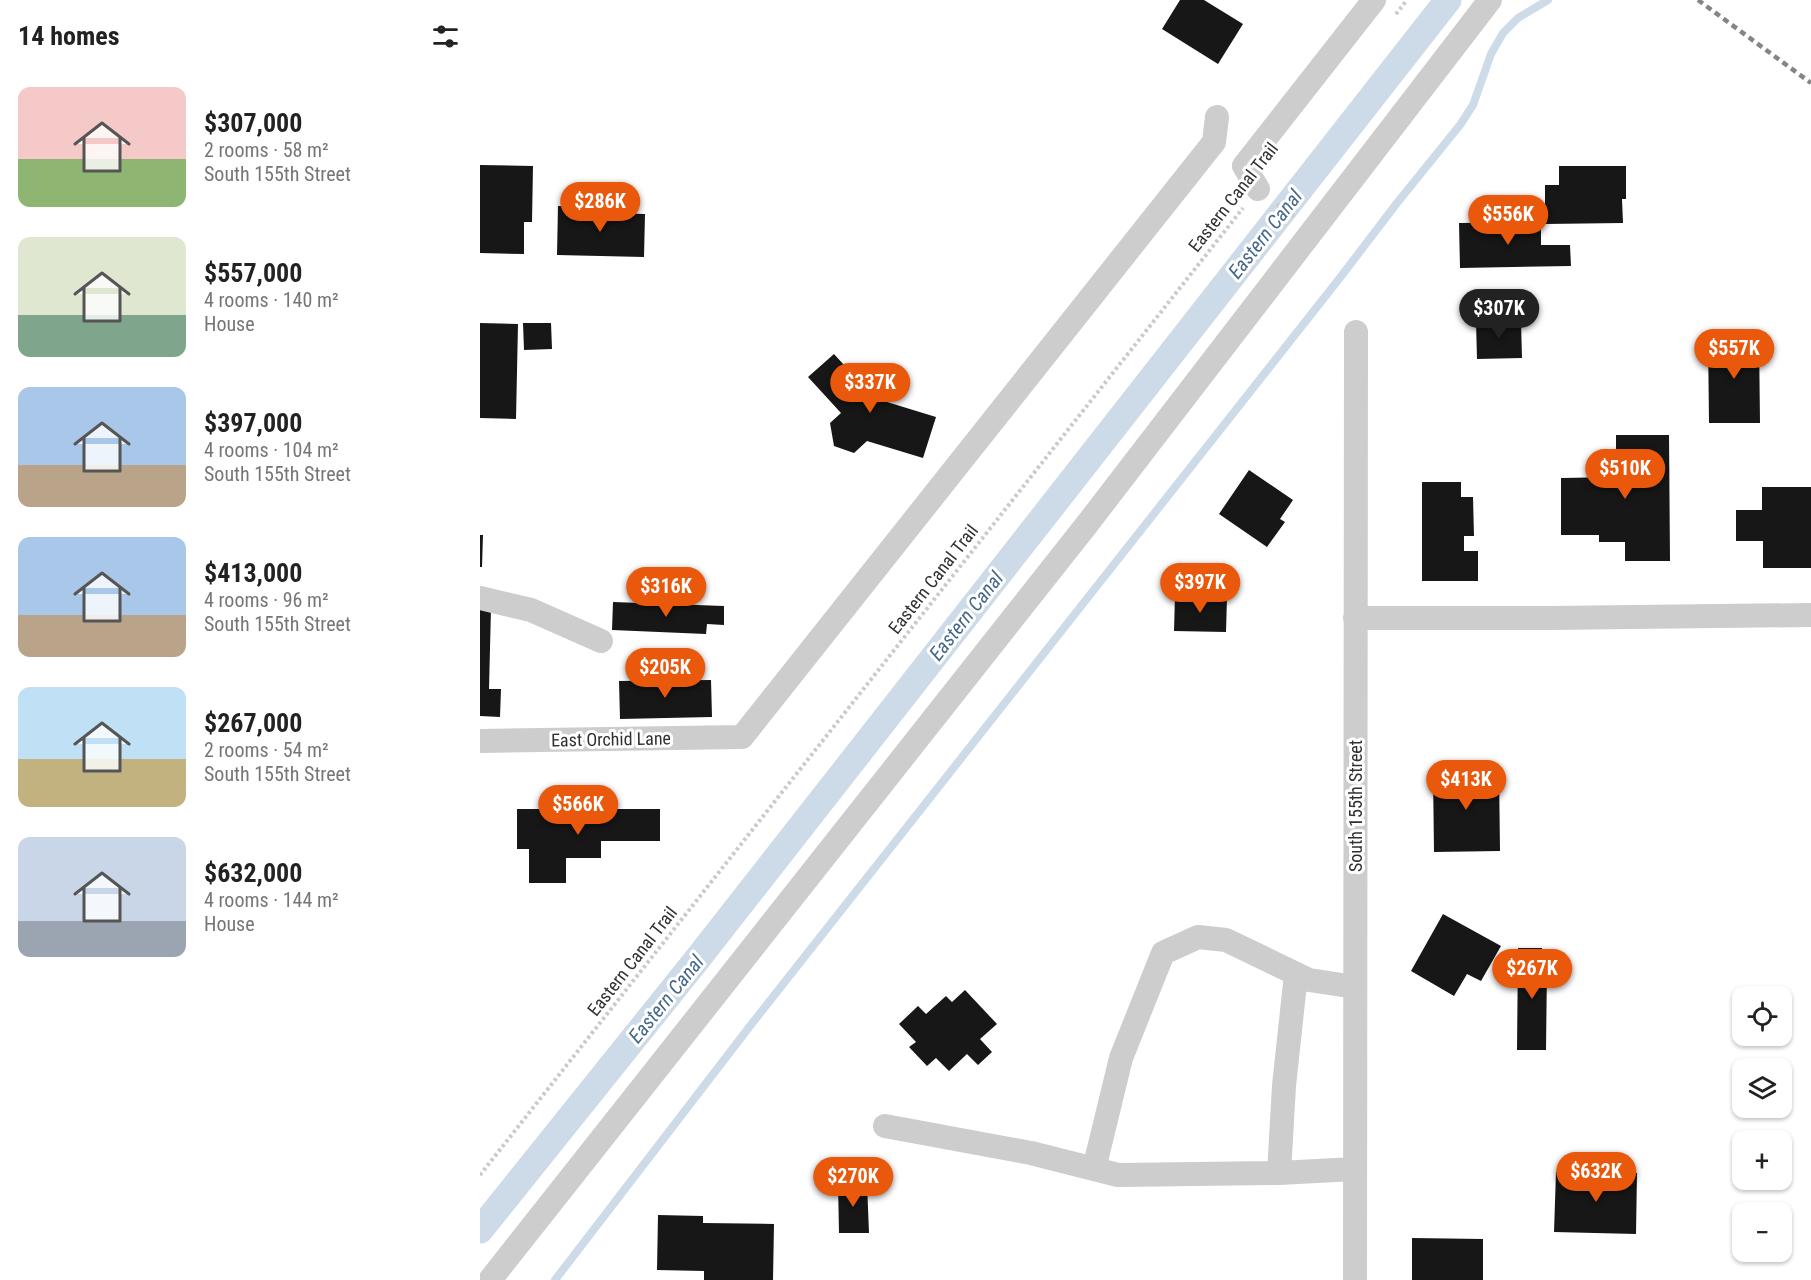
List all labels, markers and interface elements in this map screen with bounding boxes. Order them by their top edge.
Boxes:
icon: filters [429,20,462,53]
text: 14 homes [18,21,120,51]
text: $307,000 [204,108,302,138]
icon: home [66,111,138,183]
text: 2 rooms · 58 m² [204,138,329,162]
street label: Eastern Canal Trail [1184,138,1282,256]
text: South 155th Street [204,162,351,186]
pin: $286K [558,182,642,233]
water label: Eastern Canal [1223,185,1307,283]
text: $286K [574,189,626,213]
pin: $556K [1466,195,1550,246]
text: $556K [1482,202,1534,226]
text: $557,000 [204,258,302,288]
icon: home [66,261,138,333]
text: 4 rooms · 140 m² [204,288,339,312]
pin: $307K [1457,289,1541,340]
text: $307K [1473,296,1525,320]
text: House [204,312,255,336]
pin: $557K [1692,329,1776,380]
text: $557K [1708,336,1760,360]
pin: $337K [828,363,912,414]
text: $337K [844,370,896,394]
text: $397,000 [204,408,302,438]
icon: home [66,411,138,483]
text: 4 rooms · 104 m² [204,438,339,462]
pin: $510K [1583,449,1667,500]
text: $510K [1599,456,1651,480]
text: South 155th Street [204,462,351,486]
street label: Eastern Canal Trail [884,520,982,638]
text: $413,000 [204,558,302,588]
icon: home [66,561,138,633]
pin: $397K [1158,563,1242,614]
pin: $316K [624,567,708,618]
water label: Eastern Canal [924,567,1008,665]
text: $397K [1174,570,1226,594]
text: $316K [640,574,692,598]
text: 4 rooms · 96 m² [204,588,329,612]
text: South 155th Street [204,612,351,636]
pin: $205K [623,648,707,699]
text: $205K [639,655,691,679]
text: $267,000 [204,708,302,738]
icon: home [66,711,138,783]
street label: East Orchid Lane [551,727,671,751]
text: 2 rooms · 54 m² [204,738,329,762]
street label: South 155th Street [1345,740,1366,872]
pin: $413K [1424,760,1508,811]
text: South 155th Street [204,762,351,786]
text: $413K [1440,767,1492,791]
pin: $566K [536,785,620,836]
text: $566K [552,792,604,816]
text: $632,000 [204,858,302,888]
icon: home [66,861,138,933]
text: 4 rooms · 144 m² [204,888,339,912]
street label: Eastern Canal Trail [583,902,681,1020]
text: House [204,912,255,936]
pin: $267K [1490,949,1574,1000]
water label: Eastern Canal [623,950,709,1048]
text: $267K [1506,956,1558,980]
map controls [1732,986,1792,1262]
button: locate [1732,986,1792,1046]
button: layers [1732,1058,1792,1118]
button: + [1732,1130,1792,1190]
pin: $632K [1554,1152,1638,1203]
pin: $270K [811,1157,895,1208]
text: $632K [1570,1159,1622,1183]
text: $270K [827,1164,879,1188]
button: − [1732,1202,1792,1262]

